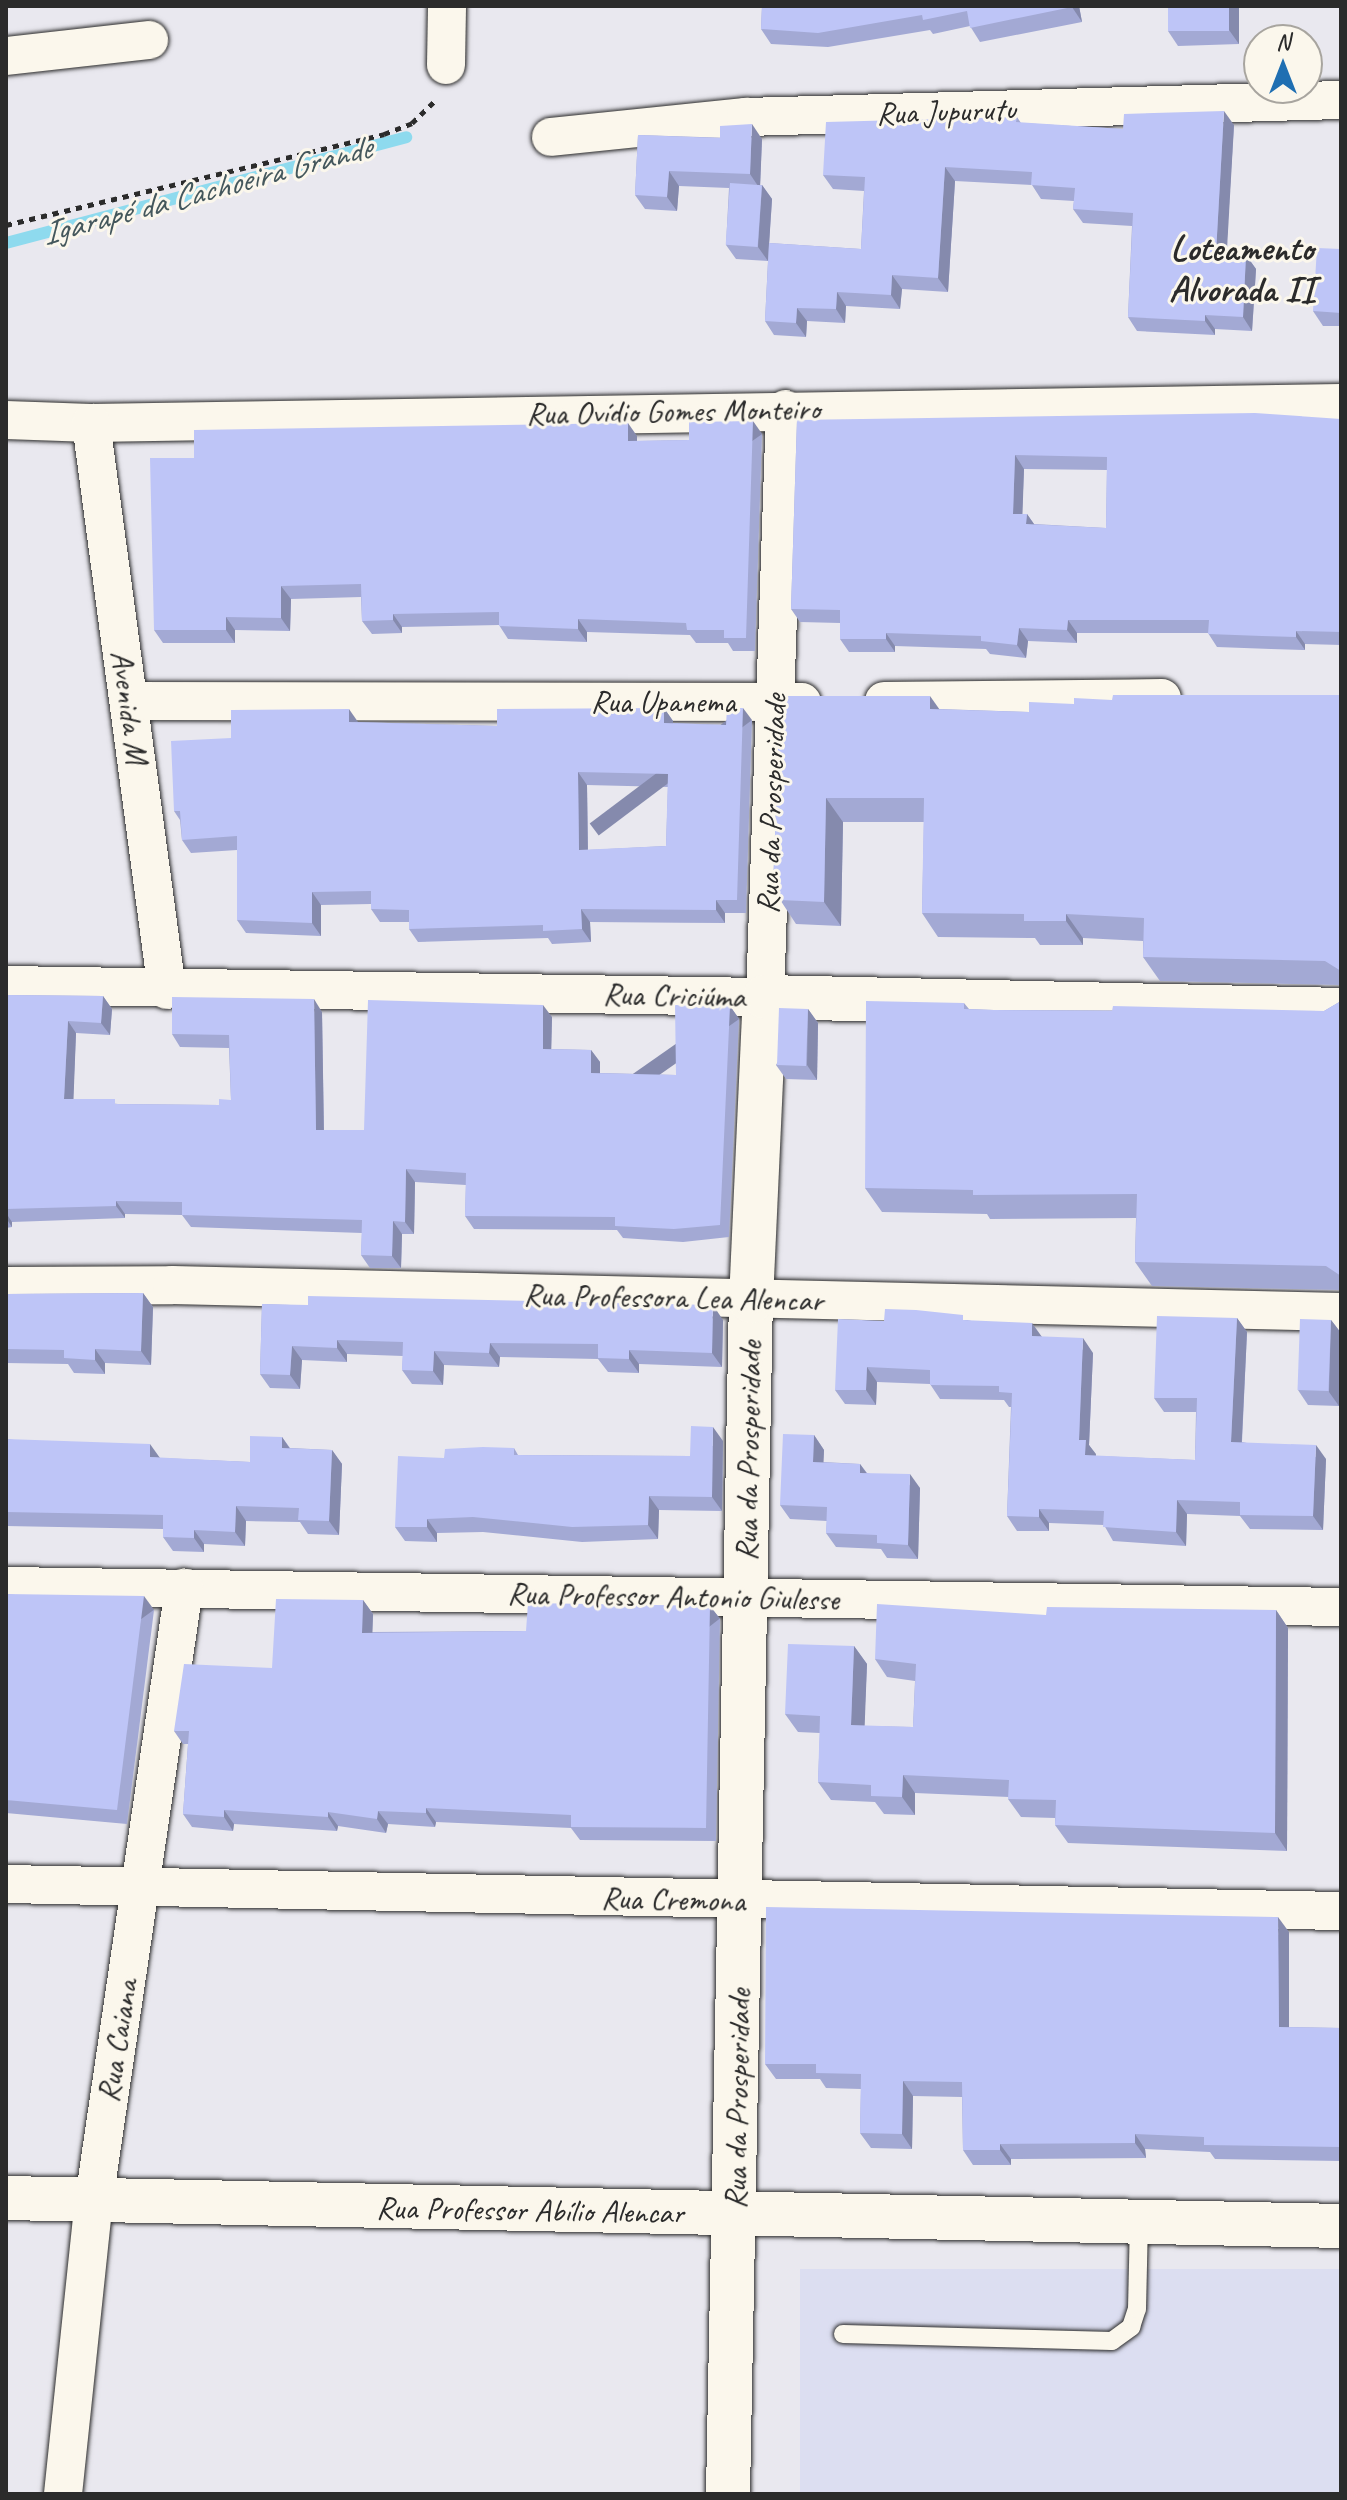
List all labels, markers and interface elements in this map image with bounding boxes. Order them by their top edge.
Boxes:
north arrow [1243,24,1323,104]
text: N [1276,28,1290,56]
street label: Rua Jupurutu [876,90,1016,134]
water label: Igarapé da Cachoeira Grande [37,126,375,254]
district label: Loteamento Alvorada II [1169,226,1315,311]
street label: Rua Ovídio Gomes Monteiro [527,390,819,434]
street label: Avenida M [102,648,156,766]
street label: Rua Upanema [590,683,736,721]
street label: Rua da Prosperidade [749,693,795,915]
street label: Rua Criciúma [602,976,746,1016]
street label: Rua Professora Lea Alencar [523,1276,823,1320]
street label: Rua da Prosperidade [728,1340,770,1562]
street label: Rua Professor Antonio Giulesse [507,1575,839,1619]
street label: Rua Cremona [601,1880,745,1920]
street label: Rua Caiana [89,1976,147,2106]
street label: Rua da Prosperidade [717,1988,759,2210]
street label: Rua Professor Abílio Alencar [376,2189,684,2233]

